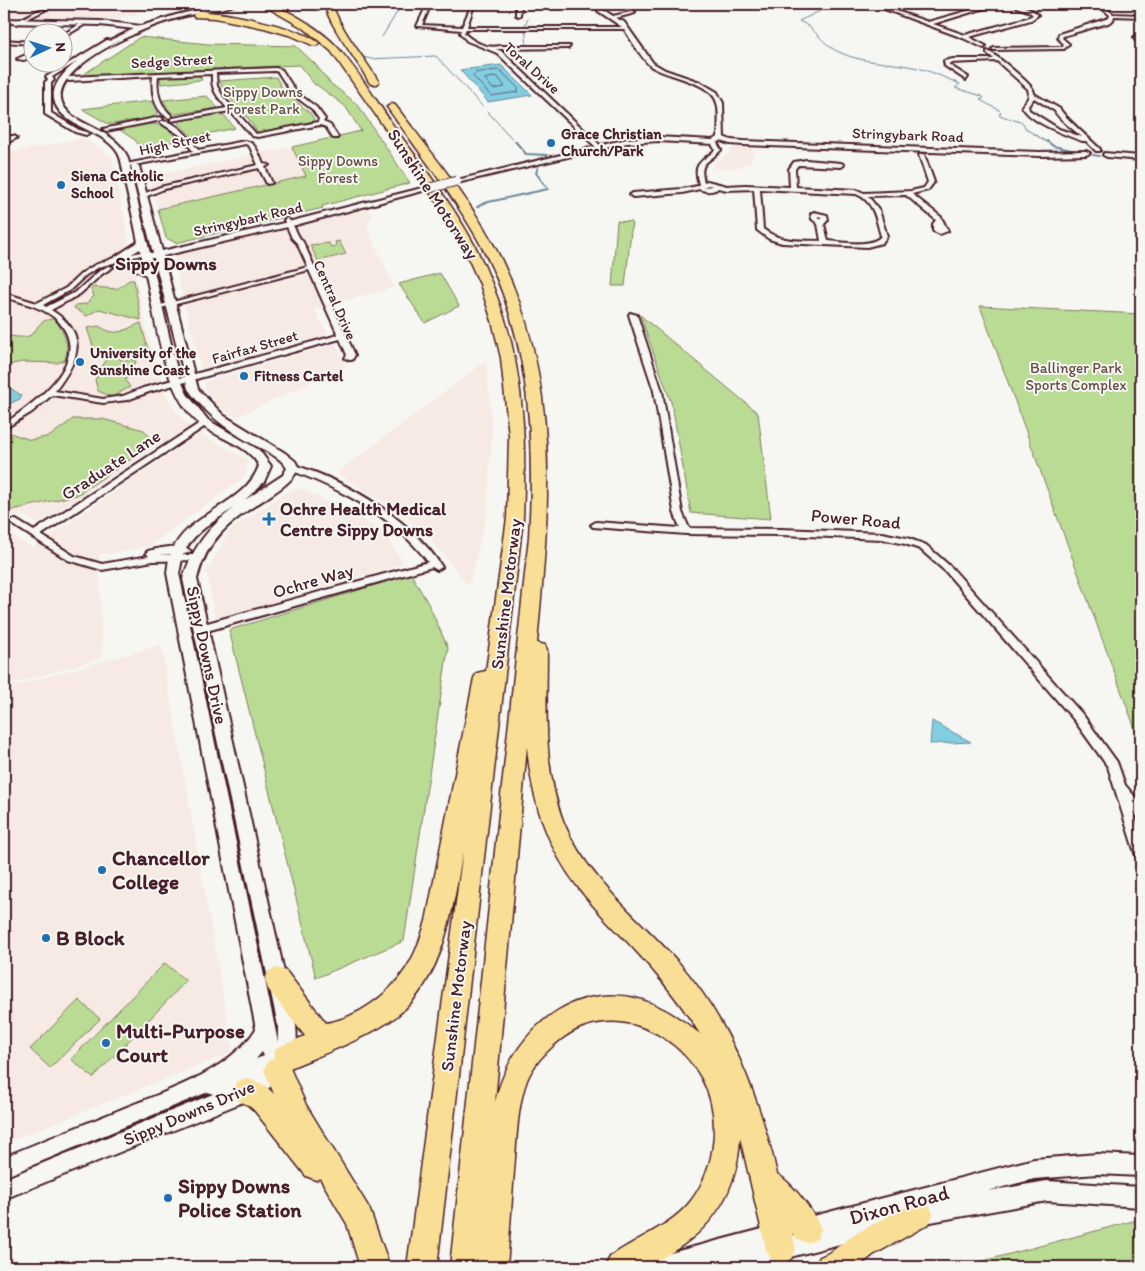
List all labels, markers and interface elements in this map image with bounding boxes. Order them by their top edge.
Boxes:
north arrow [22,22,72,72]
street label: Toral Drive [500,38,564,98]
text: N [52,42,69,52]
street label: Sedge Street [131,50,214,72]
park label: Sippy Downs Forest Park [223,83,303,118]
street label: Sunshine Motorway [382,124,484,264]
street label: Stringybark Road [852,124,964,146]
place label: Grace Christian Church/Park [561,125,662,160]
street label: High Street [137,127,213,159]
marker: Grace Christian Church/Park [545,137,557,149]
park label: Sippy Downs Forest [298,152,378,187]
place label: Siena Catholic School [71,167,164,202]
marker: Siena Catholic School [55,179,67,191]
street label: Stringybark Road [192,198,304,240]
district label: Sippy Downs [115,252,217,275]
street label: Central Drive [309,257,361,343]
street label: Fairfax Street [210,326,300,368]
place label: University of the Sunshine Coast [90,344,196,379]
marker: University of the Sunshine Coast [74,356,86,368]
park label: Ballinger Park Sports Complex [1025,359,1127,394]
place label: Fitness Cartel [254,367,344,385]
marker: Fitness Cartel [238,370,250,382]
street label: Graduate Lane [57,425,165,505]
place label: Ochre Health Medical Centre Sippy Downs [280,498,447,541]
street label: Power Road [810,504,902,534]
marker: Ochre Health Medical Centre Sippy Downs [262,512,276,526]
street label: Sunshine Motorway [486,517,526,671]
street label: Ochre Way [270,559,356,603]
street label: Sippy Downs Drive [182,584,232,726]
place label: Chancellor College [112,845,210,895]
marker: Chancellor College [96,864,108,876]
street label: Sunshine Motorway [436,919,476,1073]
place label: B Block [56,925,126,950]
marker: B Block [40,932,52,944]
place label: Multi-Purpose Court [116,1018,245,1067]
marker: Multi-Purpose Court [100,1037,112,1049]
street label: Sippy Downs Drive [120,1075,258,1151]
place label: Sippy Downs Police Station [178,1173,302,1222]
street label: Dixon Road [846,1179,952,1230]
marker: Sippy Downs Police Station [162,1192,174,1204]

